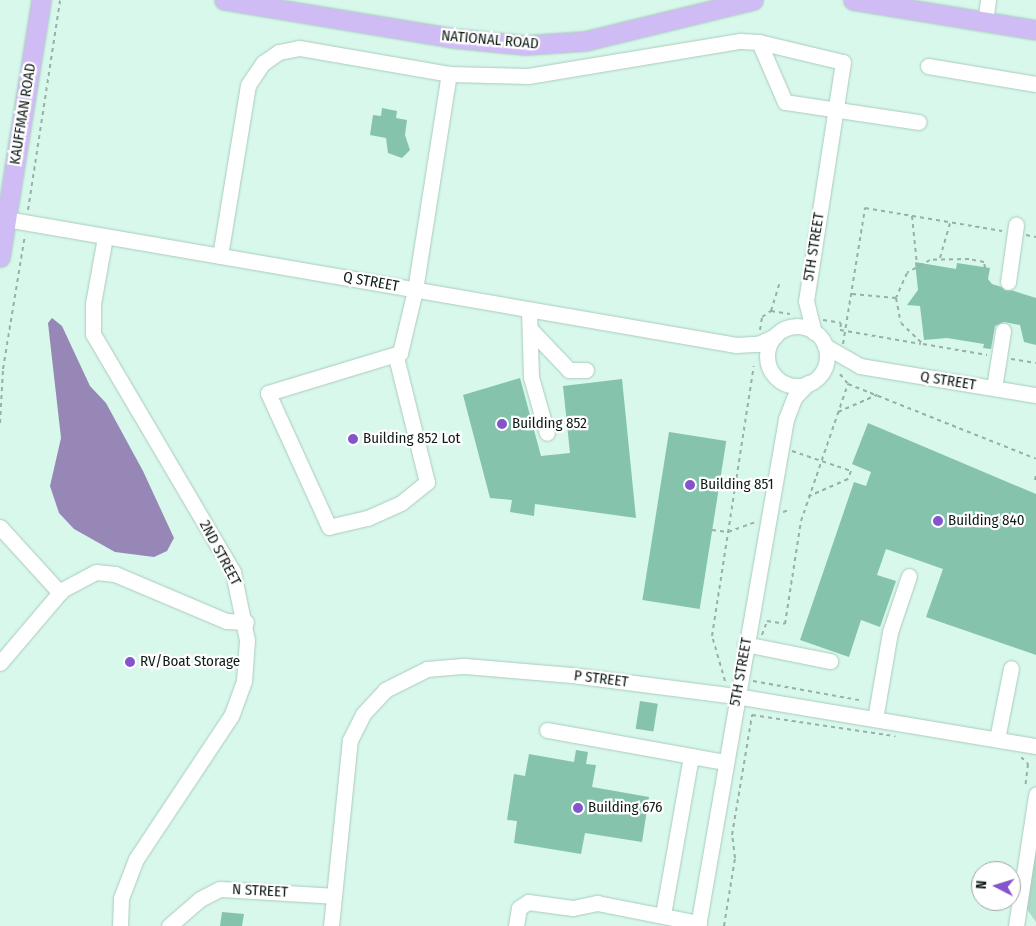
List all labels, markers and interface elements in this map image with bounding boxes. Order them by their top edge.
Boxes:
street label: NATIONAL ROAD [441,27,539,53]
street label: KAUFFMAN ROAD [6,62,40,166]
street label: 5TH STREET [800,211,828,283]
street label: Q STREET [342,268,400,296]
street label: Q STREET [919,368,977,394]
place label: Building 852 [512,415,587,433]
marker: Building 852 [496,418,508,430]
place label: Building 852 Lot [363,430,460,448]
marker: Building 852 Lot [347,433,359,445]
place label: Building 851 [700,476,774,494]
marker: Building 851 [684,479,696,491]
place label: Building 840 [948,512,1025,530]
marker: Building 840 [932,515,944,527]
street label: 2ND STREET [195,517,245,589]
street label: 5TH STREET [726,636,756,708]
place label: RV/Boat Storage [140,653,240,671]
marker: RV/Boat Storage [124,656,136,668]
street label: P STREET [573,667,629,691]
place label: Building 676 [588,799,662,817]
marker: Building 676 [572,802,584,814]
north arrow [971,861,1021,911]
text: N [973,880,990,890]
street label: N STREET [232,881,288,901]

